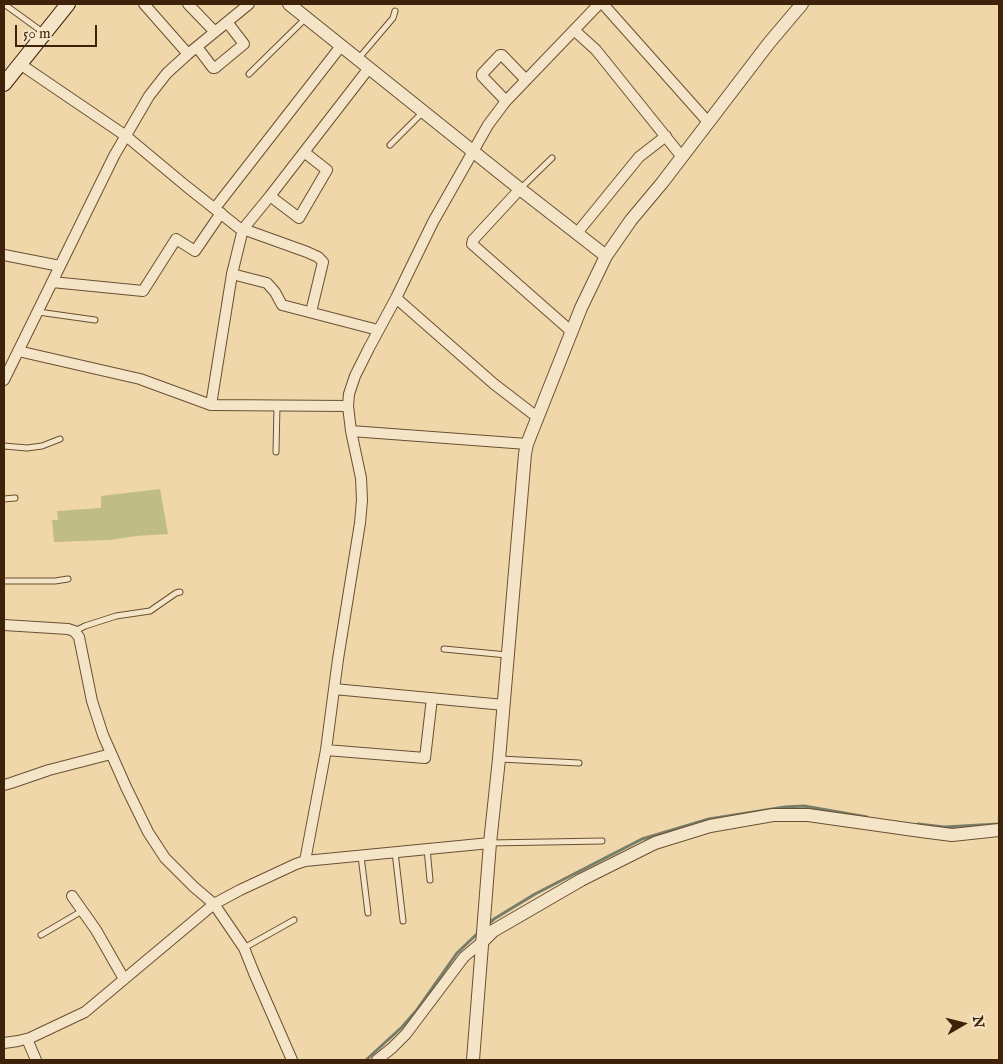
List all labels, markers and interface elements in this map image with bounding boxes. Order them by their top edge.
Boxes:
scale bar [18,15,100,47]
text: 50 m [23,24,51,43]
north arrow [938,999,988,1049]
text: N [968,1015,988,1029]

